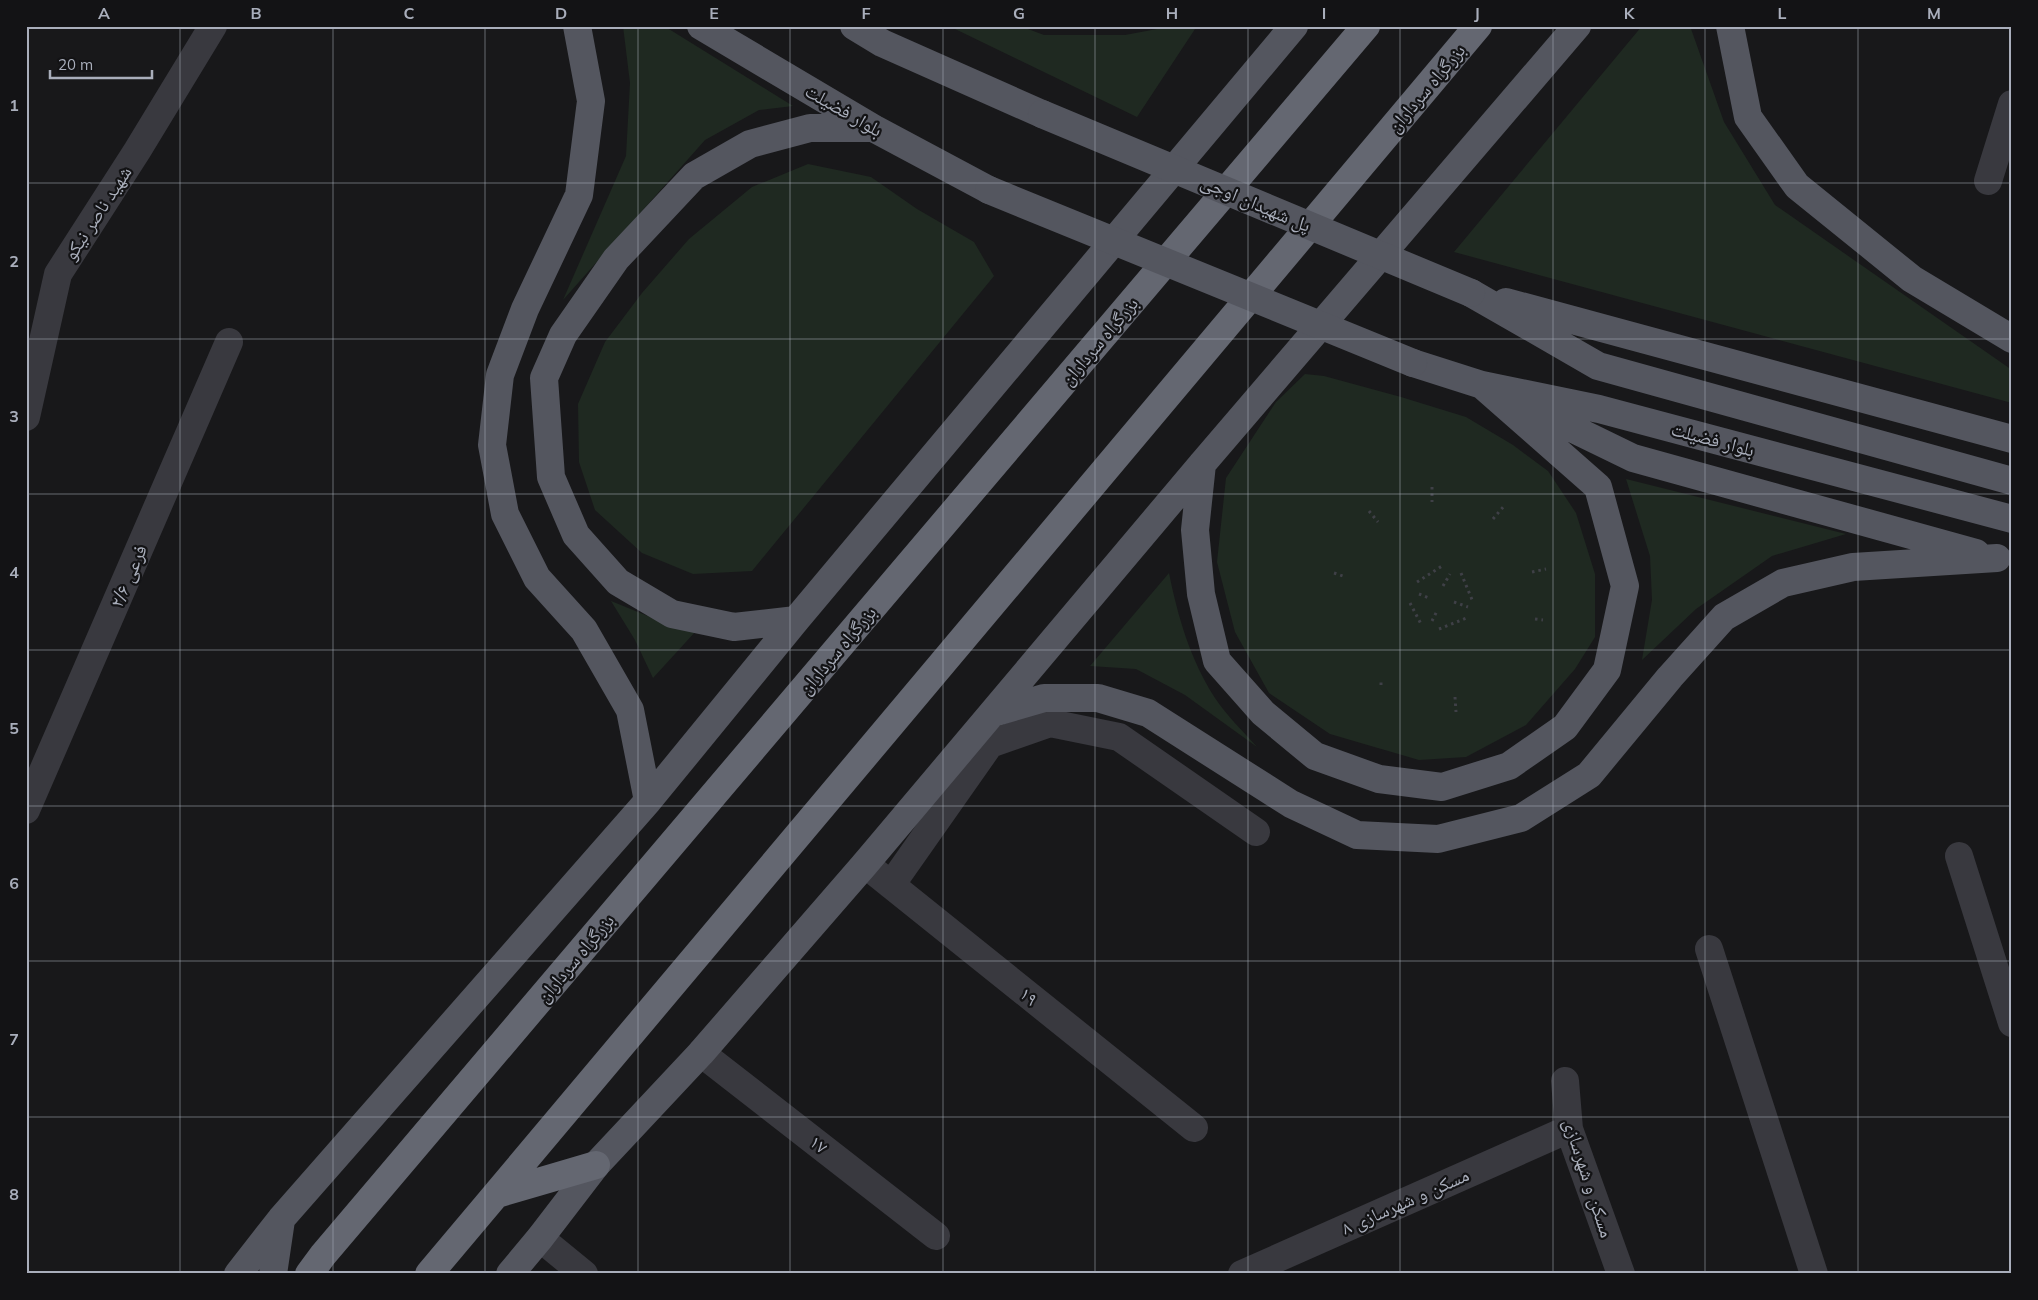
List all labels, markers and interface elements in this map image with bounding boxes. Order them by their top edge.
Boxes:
text: A [98,3,110,23]
text: B [250,3,262,23]
text: C [404,3,415,23]
text: D [555,3,567,23]
text: E [709,3,719,23]
text: F [861,3,871,23]
text: G [1013,3,1025,23]
text: H [1166,3,1178,23]
text: I [1322,3,1326,23]
text: J [1474,3,1480,23]
text: K [1624,3,1636,23]
text: L [1778,3,1787,23]
text: M [1927,3,1941,23]
street label: بزرگراه سرداران [1382,39,1470,137]
scale bar [50,48,152,80]
text: 20 m [58,55,93,74]
street label: بلوار فضیلت [801,78,887,142]
text: 1 [9,95,19,115]
street label: شهید ناصر نیکو [58,161,136,265]
street label: پل شهیدان اوجی [1197,169,1315,237]
text: 2 [9,251,19,271]
street label: بزرگراه سرداران [1055,292,1143,390]
text: 3 [9,406,19,426]
street label: بلوار فضیلت [1669,416,1757,462]
street label: فرعی ۲/۶ [104,541,152,611]
text: 4 [9,562,19,582]
street label: بزرگراه سرداران [793,601,881,699]
text: 5 [9,718,19,738]
text: 6 [9,873,19,893]
street label: بزرگراه سرداران [531,909,619,1007]
street label: ۱۹ [1015,981,1043,1011]
text: 7 [9,1029,19,1049]
street label: مسکن و شهرسازی [1558,1115,1620,1241]
street label: ۱۷ [805,1129,833,1159]
street label: مسکن و شهرسازی ۸ [1337,1162,1473,1240]
text: 8 [9,1184,19,1204]

